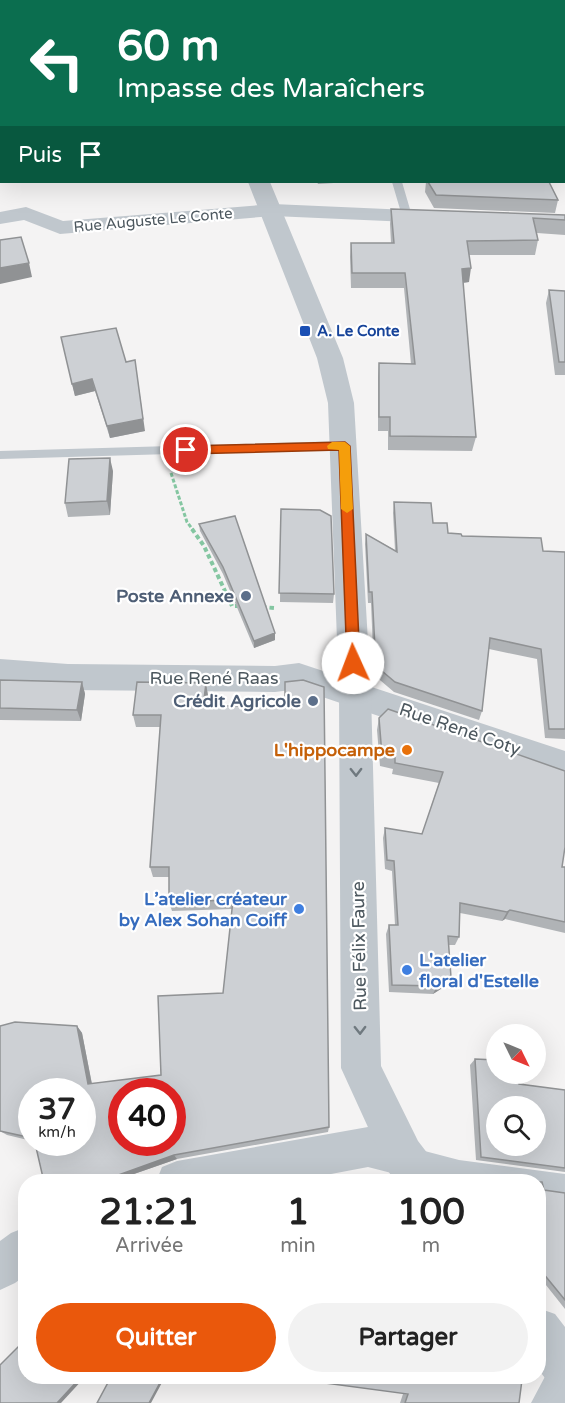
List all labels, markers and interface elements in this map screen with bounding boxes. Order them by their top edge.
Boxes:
text: 60 m [117,21,219,72]
icon: left [18,24,96,102]
text: Impasse des Maraîchers [117,72,425,105]
icon: arrive [74,138,107,171]
text: Puis [18,142,62,168]
street label: Rue Auguste Le Conte [73,204,233,236]
place label: A. Le Conte [317,322,400,340]
marker: A. Le Conte [298,324,312,338]
pin [160,424,211,475]
icon: arrive [169,433,202,466]
place label: Poste Annexe [116,585,234,607]
marker: Poste Annexe [239,589,253,603]
position arrow [321,631,385,695]
street label: Rue René Raas [149,667,279,689]
place label: Crédit Agricole [173,690,301,712]
marker: Crédit Agricole [306,694,320,708]
street label: Rue René Coty [396,698,524,760]
place label: L'hippocampe [274,739,395,761]
marker: L'hippocampe [400,743,414,757]
one-way arrow [350,768,362,777]
street label: Rue Félix Faure [347,881,371,1011]
place label: L’atelier créateur by Alex Sohan Coiff [119,888,288,931]
marker: L’atelier créateur by Alex Sohan Coiff [292,902,306,916]
place label: L'atelier floral d'Estelle [419,949,539,992]
marker: L'atelier floral d'Estelle [400,963,414,977]
north arrow [486,1024,546,1084]
map controls [486,1024,546,1156]
one-way arrow [354,1026,366,1035]
speed limit sign: 40 [108,1078,186,1156]
text: 37 [38,1091,76,1128]
button: search [486,1096,546,1156]
text: km/h [38,1123,76,1141]
text: 21:21 [99,1191,199,1234]
text: 1 [287,1191,309,1234]
text: 100 [397,1191,465,1234]
text: Arrivée [115,1234,183,1258]
text: min [280,1234,316,1258]
text: m [422,1234,440,1258]
button: Quitter [36,1303,276,1372]
button: Partager [288,1303,528,1372]

